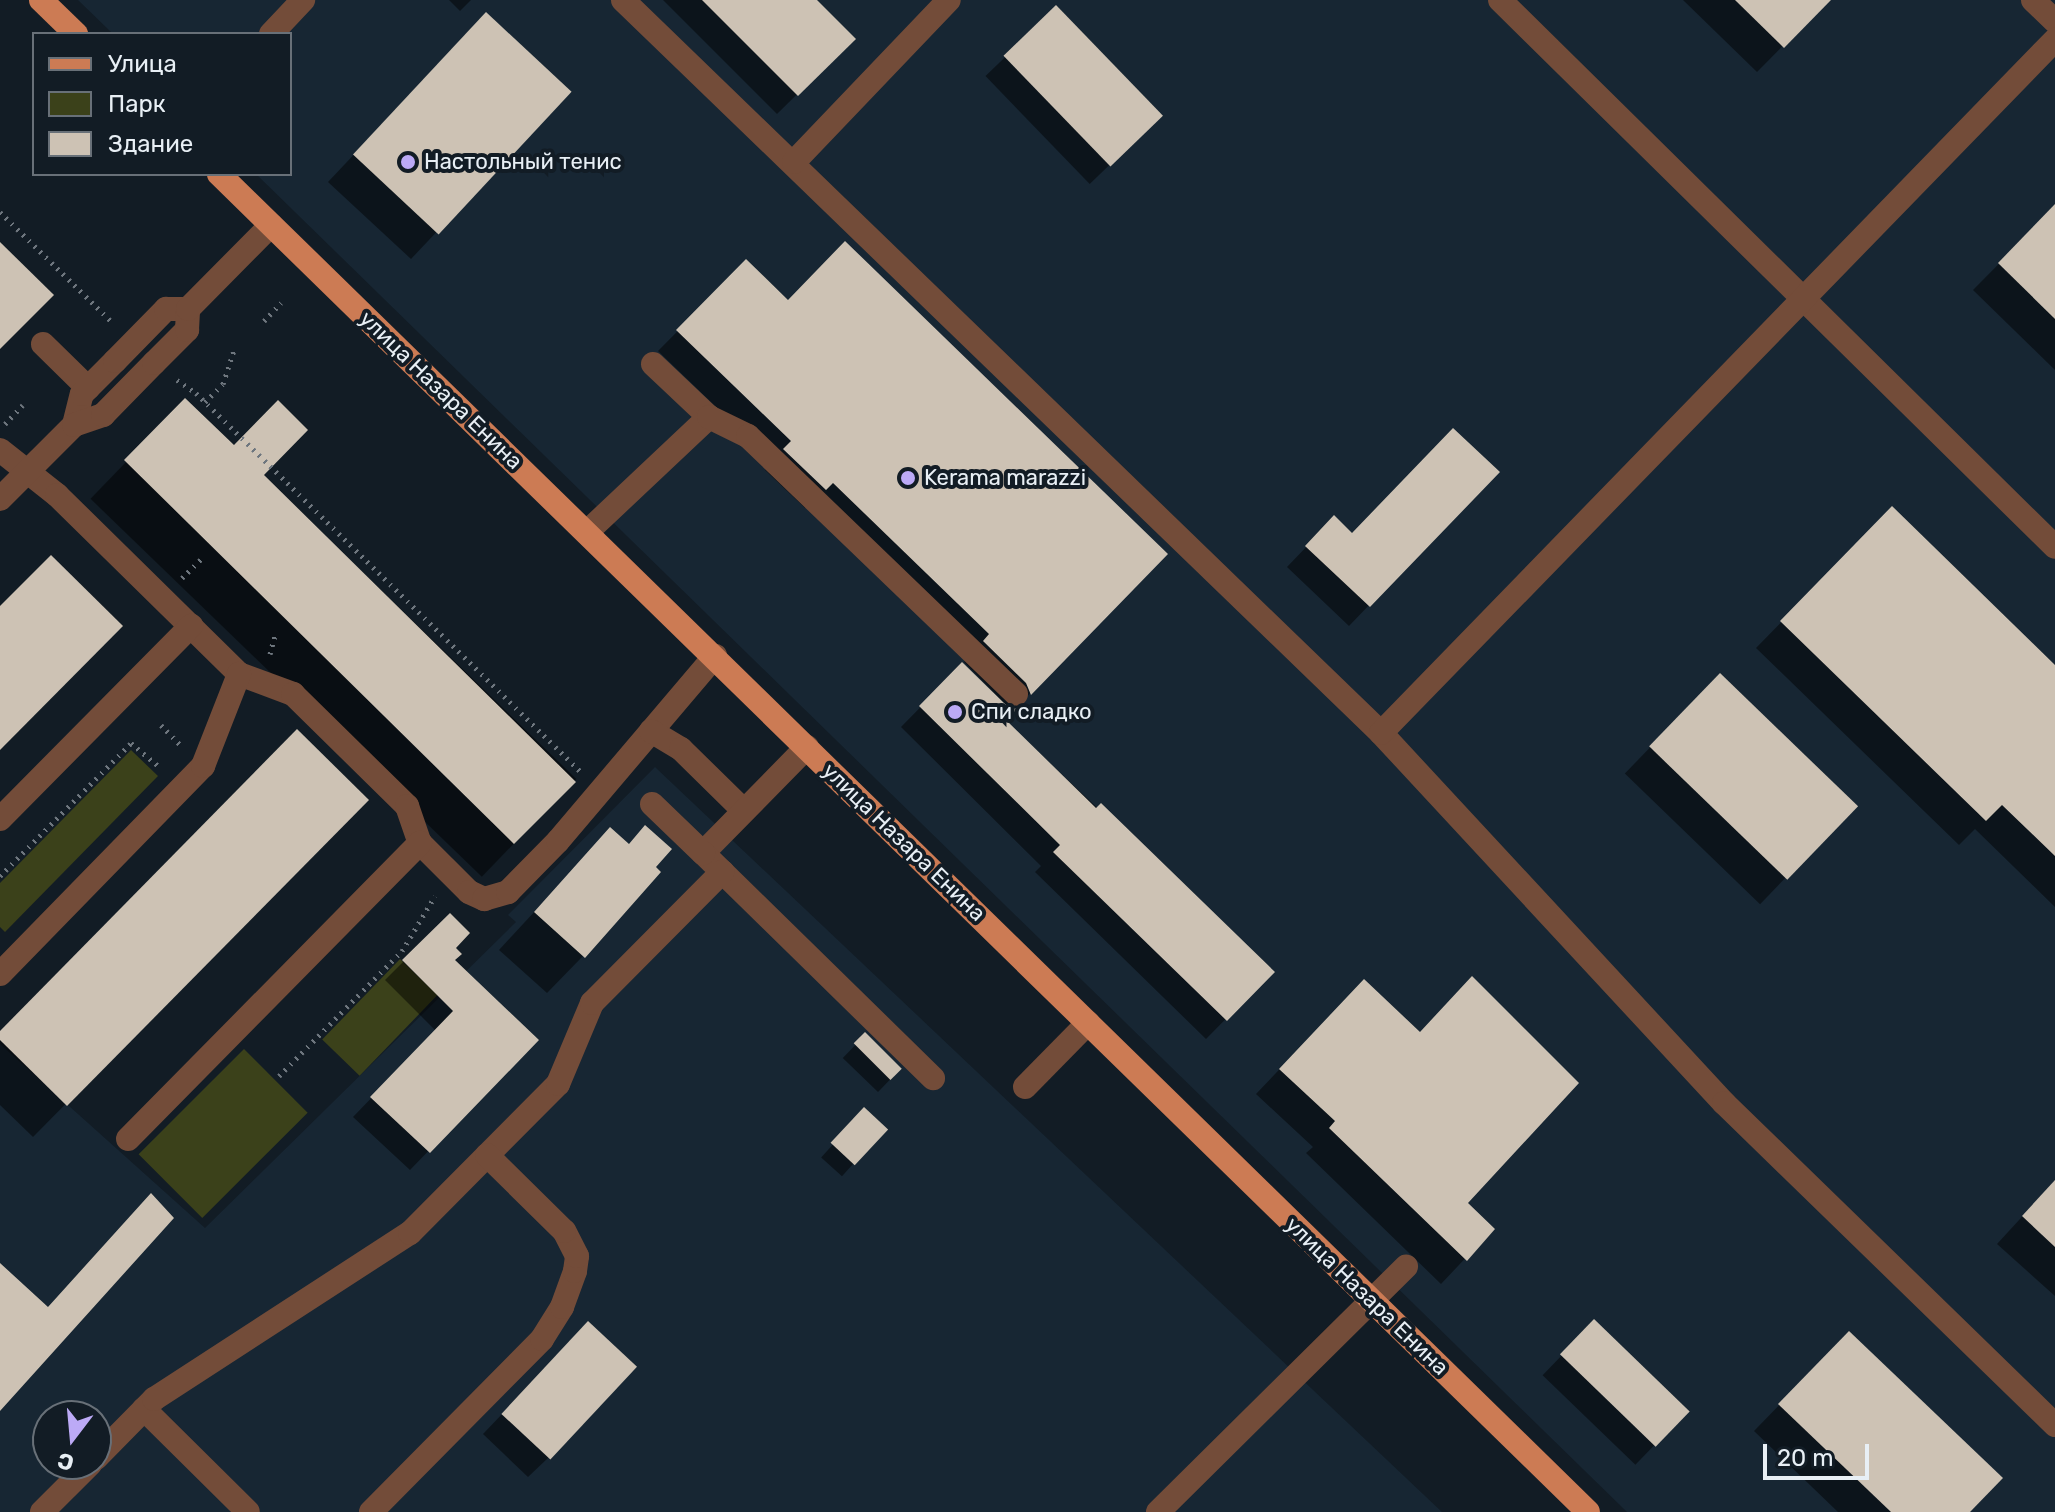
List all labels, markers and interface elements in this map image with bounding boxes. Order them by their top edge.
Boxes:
legend [32,32,292,176]
text: Улица [108,50,177,78]
text: Парк [108,90,166,118]
text: Здание [108,130,193,158]
place label: Настольный тенис [424,149,622,175]
marker: Настольный тенис [399,153,417,171]
street label: улица Назара Енина [354,305,528,475]
place label: Kerama marazzi [924,465,1086,491]
marker: Kerama marazzi [899,469,917,487]
place label: Спи сладко [971,699,1092,725]
marker: Спи сладко [946,703,964,721]
street label: улица Назара Енина [817,757,991,927]
street label: улица Назара Енина [1280,1211,1454,1381]
north arrow [32,1400,112,1480]
scale bar [1767,1428,1873,1478]
text: 20 m [1777,1444,1834,1472]
text: С [55,1447,77,1477]

